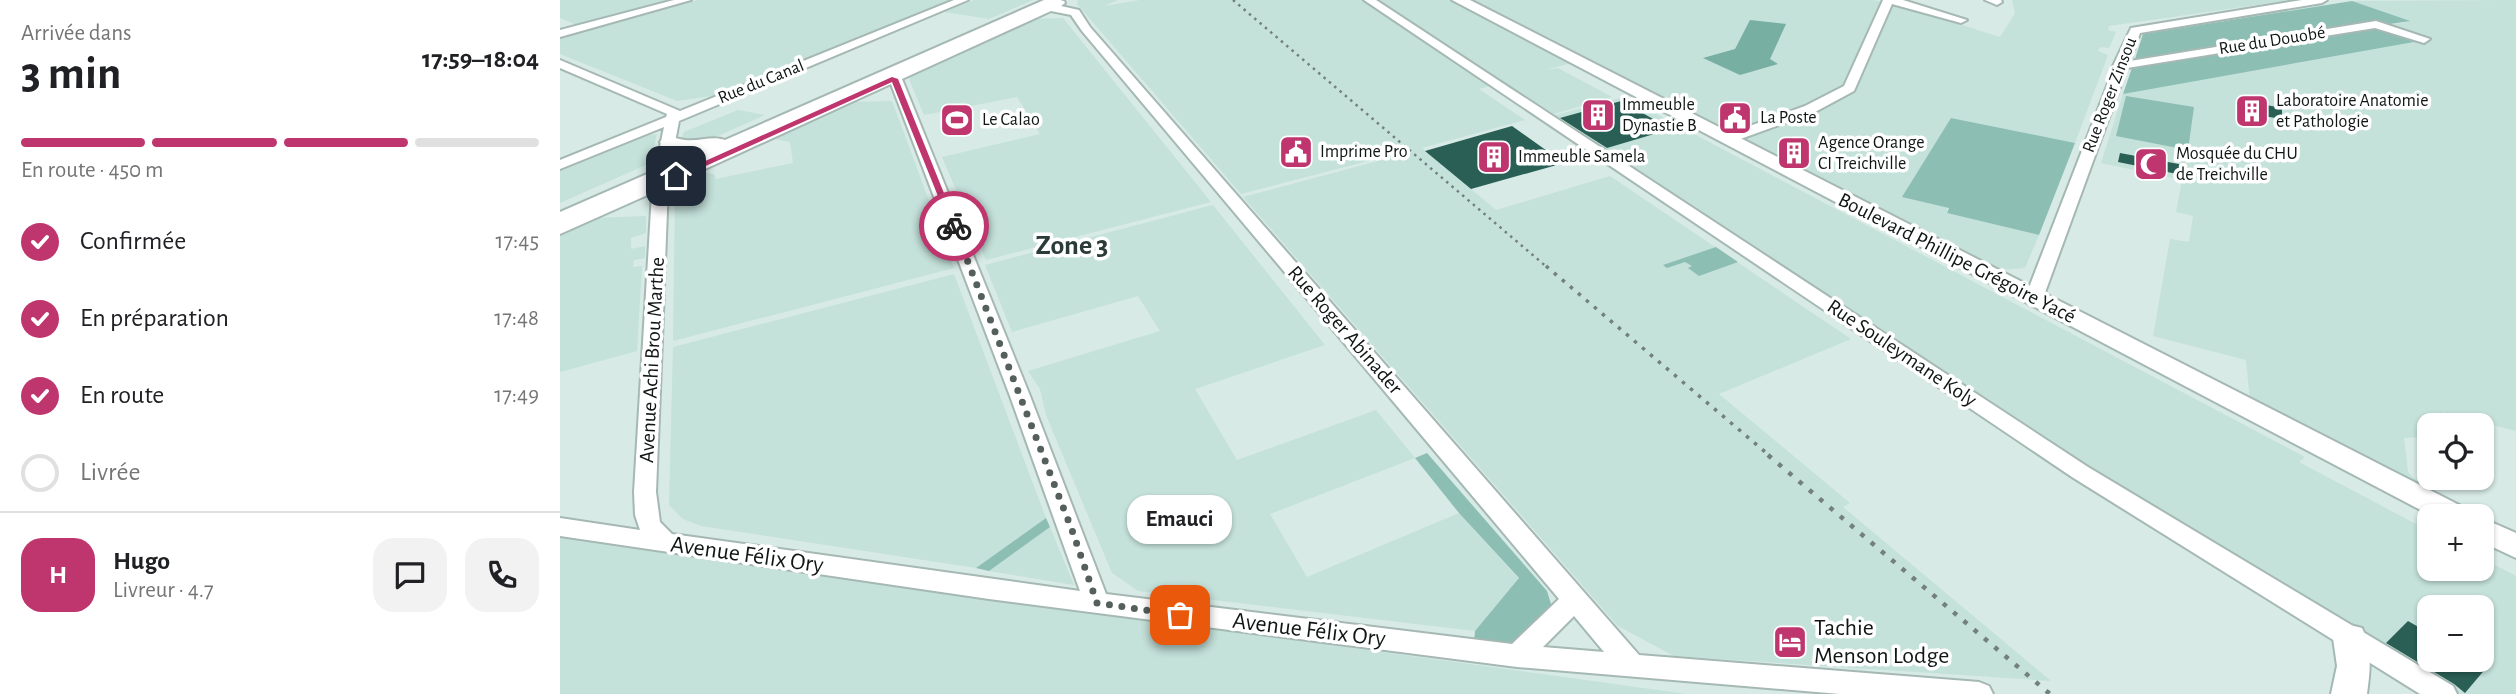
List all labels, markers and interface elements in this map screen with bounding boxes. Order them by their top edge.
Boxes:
text: Arrivée dans [21,22,132,45]
street label: Rue du Douobé [2217,24,2327,58]
street label: Rue Roger Zinsou [2080,35,2140,155]
text: 17:59–18:04 [422,46,539,72]
text: 3 min [21,51,121,97]
street label: Rue du Canal [715,57,807,107]
building icon: Laboratoire Anatomie et Pathologie [2233,92,2271,130]
place label: Laboratoire Anatomie et Pathologie [2276,92,2428,131]
building icon: Immeuble Dynastie B [1579,96,1617,134]
place label: Immeuble Dynastie B [1622,96,1697,135]
public building icon: La Poste [1716,99,1754,137]
sports icon: Le Calao [938,101,976,139]
place label: La Poste [1760,109,1817,127]
place label: Le Calao [982,111,1040,129]
public building icon: Imprime Pro [1277,133,1315,171]
building icon: Agence Orange CI Treichville [1775,134,1813,172]
place label: Agence Orange CI Treichville [1818,134,1925,173]
building icon: Immeuble Samela [1475,138,1513,176]
place label: Imprime Pro [1320,143,1408,161]
mosque icon: Mosquée du CHU de Treichville [2132,145,2170,183]
place label: Mosquée du CHU de Treichville [2176,145,2298,184]
pin [646,146,706,206]
place label: Immeuble Samela [1518,148,1645,166]
icon: home [657,157,695,195]
text: En route · 450 m [21,159,163,182]
street label: Boulevard Phillipe Grégoire Yacé [1835,189,2079,327]
courier [919,191,989,261]
icon: bike [935,207,973,245]
icon: check [21,223,59,261]
text: Confirmée [80,228,186,254]
text: 17:45 [496,230,539,253]
district label: Zone 3 [1036,232,1108,260]
street label: Avenue Achi Brou Marthe [636,256,668,464]
street label: Rue Roger Abinader [1284,262,1406,398]
street label: Rue Souleymane Koly [1824,295,1980,411]
icon: check [21,300,59,338]
text: En préparation [80,305,229,331]
text: 17:48 [494,307,539,330]
icon: check [21,377,59,415]
text: En route [80,382,164,408]
text: 17:49 [494,384,539,407]
map controls [2417,413,2494,672]
button: locate [2417,413,2494,490]
text: Livrée [80,459,140,485]
callout: Emauci [1128,496,1232,545]
button: + [2417,504,2494,581]
text: Emauci [1146,508,1213,531]
street label: Avenue Félix Ory [669,532,825,578]
button: chat [373,538,447,612]
button: phone [465,538,539,612]
text: Hugo [113,548,170,574]
text: H [49,562,67,588]
text: Livreur · 4.7 [113,579,214,602]
pin [1150,585,1210,645]
button: − [2417,595,2494,672]
icon: bag [1161,596,1199,634]
street label: Avenue Félix Ory [1231,609,1387,651]
place label: Tachie Menson Lodge [1814,616,1949,668]
hotel icon: Tachie Menson Lodge [1771,623,1809,661]

